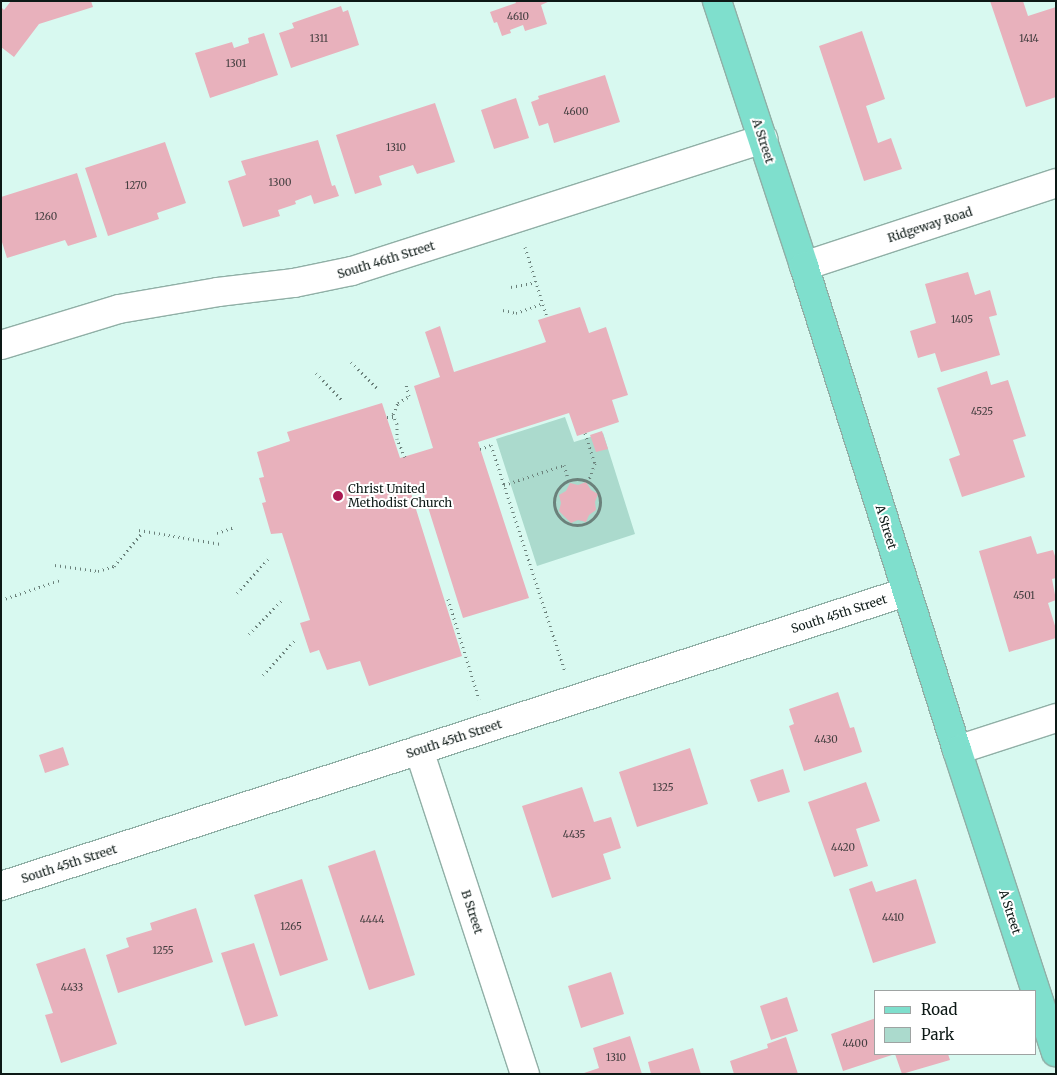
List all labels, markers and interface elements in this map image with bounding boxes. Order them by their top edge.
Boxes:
house number: 4610 [507,11,529,23]
house number: 1311 [310,33,328,45]
house number: 1414 [1019,33,1039,45]
house number: 1301 [226,58,246,70]
house number: 4600 [563,106,589,118]
street label: A Street [749,117,777,165]
house number: 1310 [386,142,406,154]
house number: 1300 [269,177,291,189]
house number: 1270 [125,180,147,192]
street label: Ridgeway Road [886,205,974,245]
house number: 1260 [35,211,57,223]
street label: South 46th Street [336,238,436,282]
house number: 1405 [951,314,973,326]
house number: 4525 [971,406,993,418]
place label: Christ United Methodist Church [348,482,452,510]
marker: Christ United Methodist Church [332,490,344,502]
street label: A Street [872,503,900,551]
house number: 4501 [1013,590,1035,602]
street label: South 45th Street [789,592,889,636]
street label: South 45th Street [404,717,504,761]
house number: 4430 [814,734,838,746]
house number: 1325 [652,782,674,794]
house number: 4435 [563,829,585,841]
street label: South 45th Street [19,842,119,886]
house number: 4420 [831,842,855,854]
street label: B Street [458,888,486,936]
street label: A Street [996,888,1024,936]
house number: 4410 [882,912,904,924]
house number: 4444 [360,914,384,926]
house number: 1265 [280,921,302,933]
house number: 1255 [152,945,174,957]
house number: 4433 [61,982,83,994]
legend [874,990,1037,1055]
text: Road [921,1000,957,1019]
text: Park [921,1025,954,1044]
house number: 4400 [842,1038,868,1050]
house number: 1310 [606,1052,626,1064]

